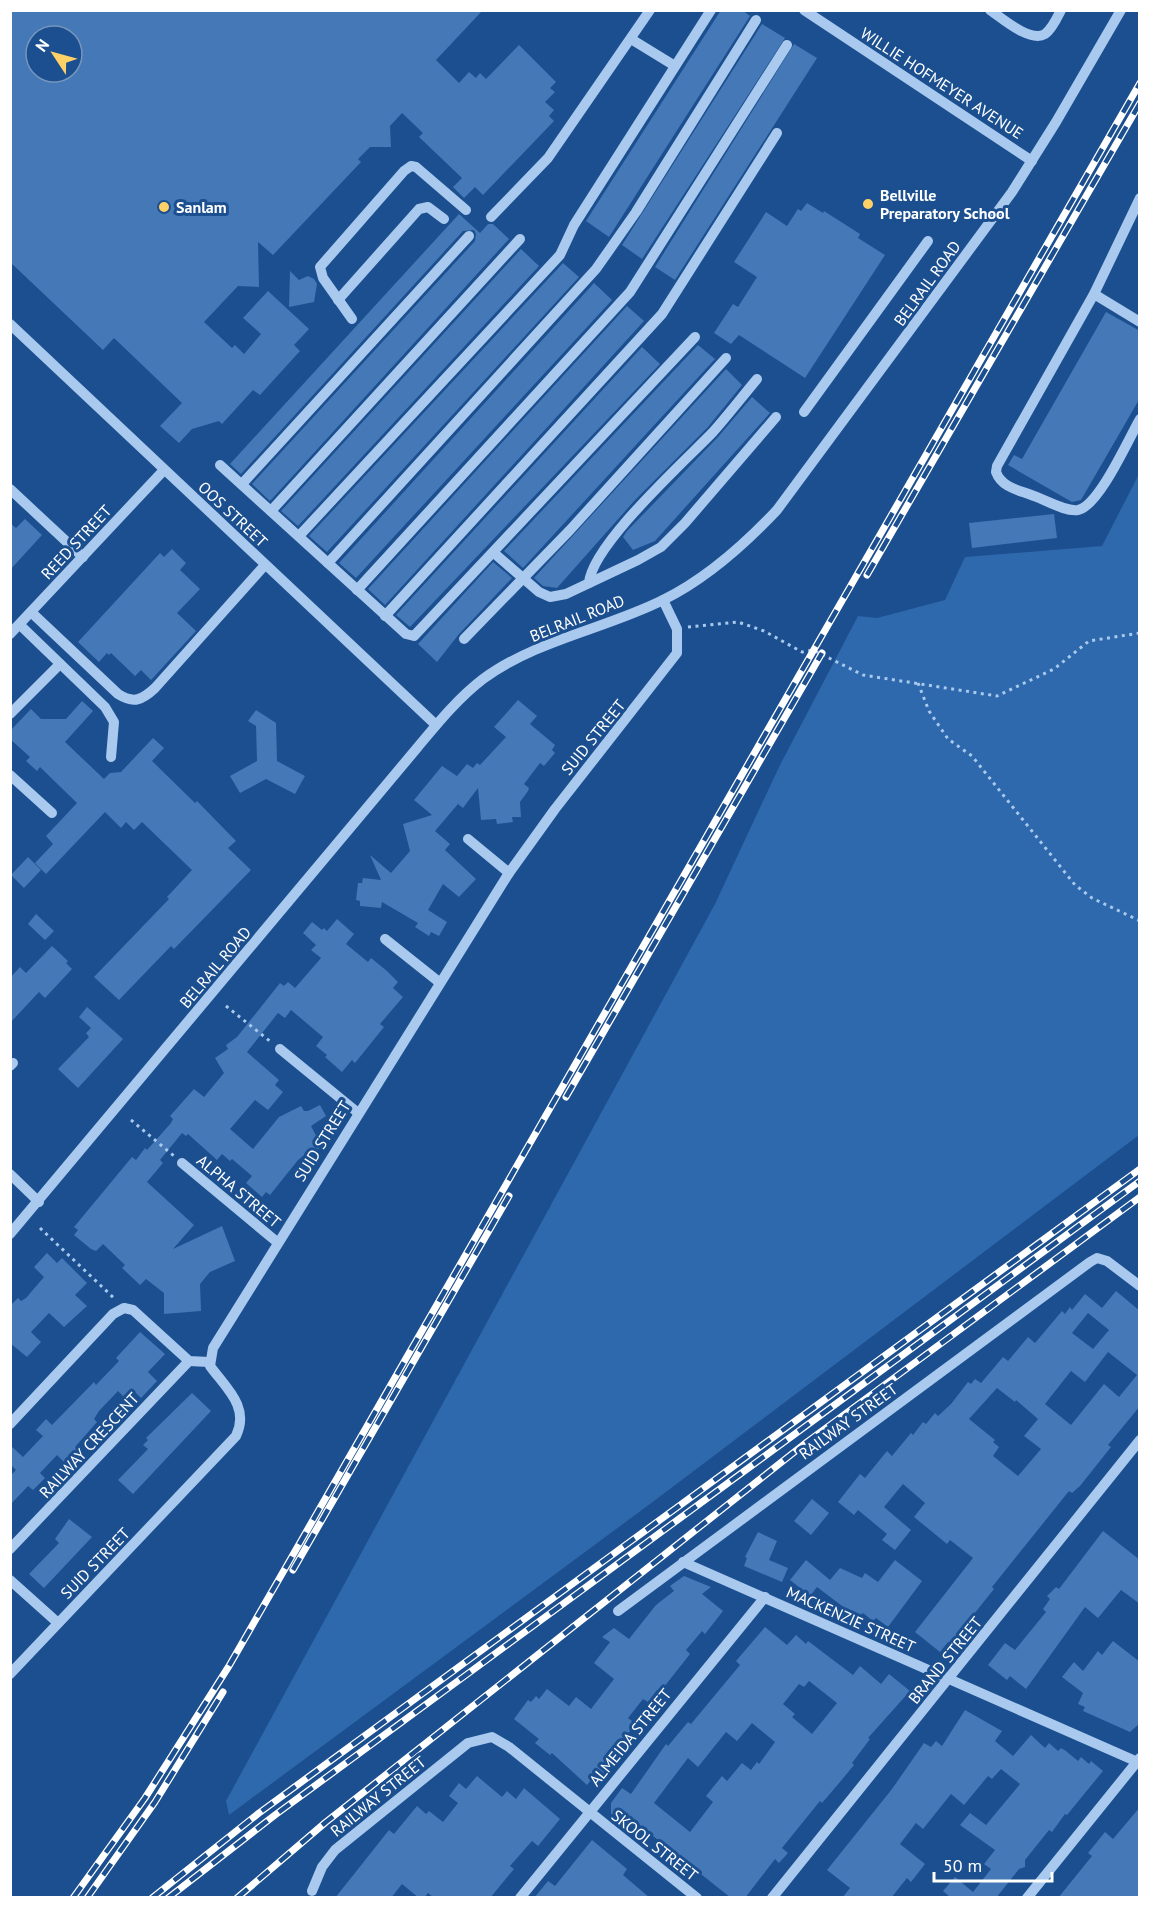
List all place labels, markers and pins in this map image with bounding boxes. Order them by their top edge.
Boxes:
place label: Bellville Preparatory School [880,185,1010,223]
place label: Sanlam [176,197,227,217]
marker: Bellville Preparatory School [861,197,875,211]
marker: Sanlam [157,200,171,214]

